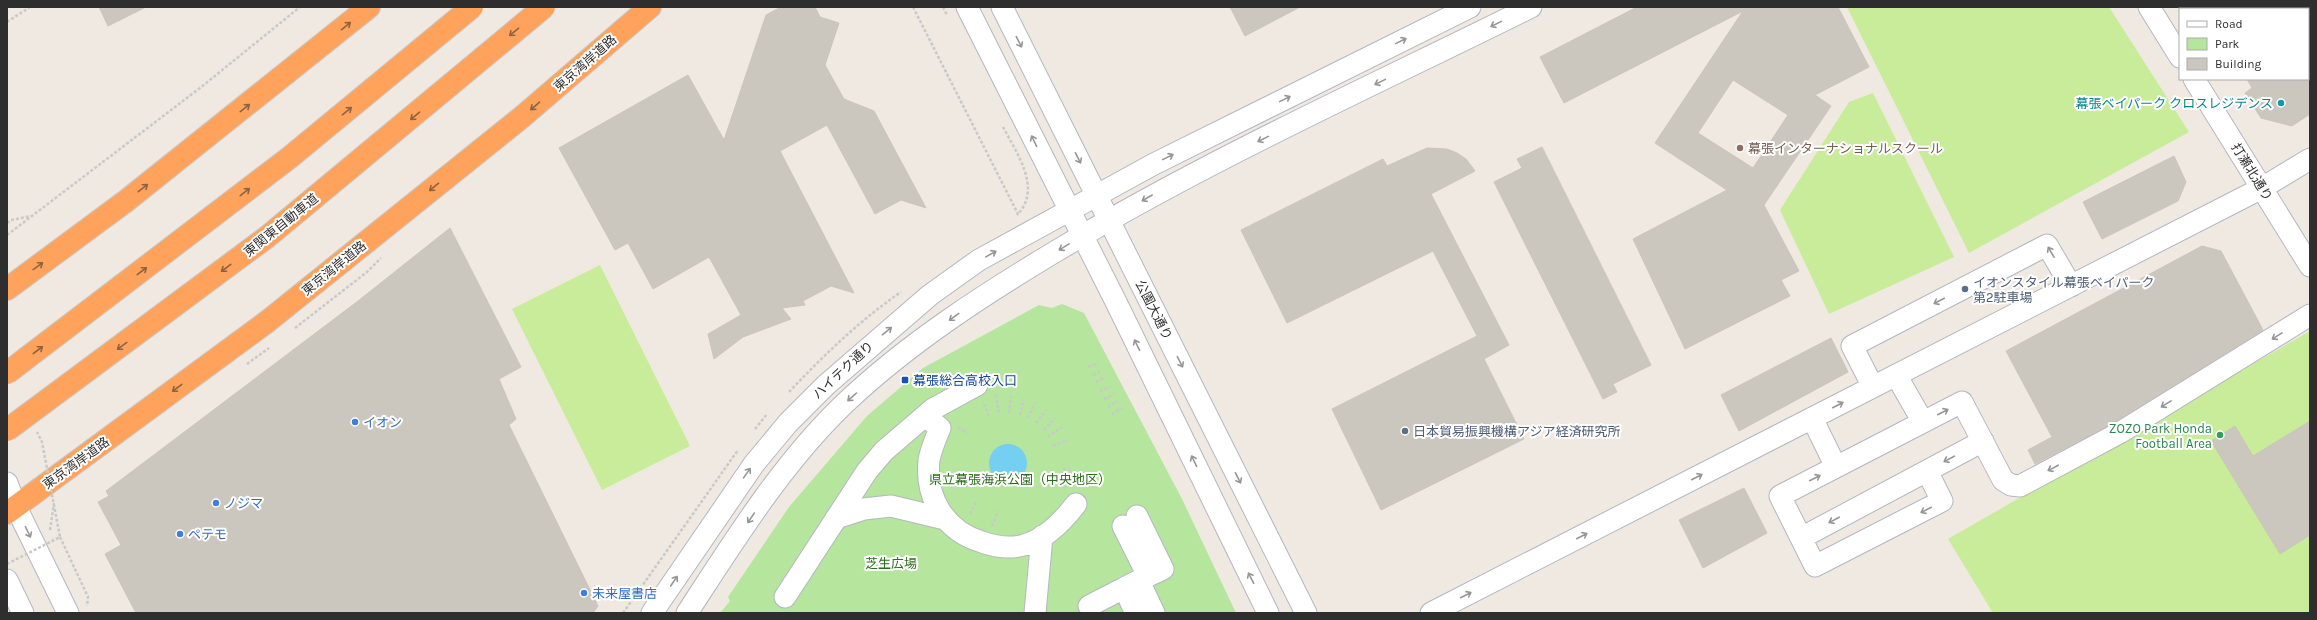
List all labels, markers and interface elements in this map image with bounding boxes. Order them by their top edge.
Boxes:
legend [2179,8,2309,80]
text: Road [2215,17,2243,31]
one-way arrow [1491,21,1503,28]
one-way arrow [341,22,351,31]
one-way arrow [509,28,519,37]
street label: 東京湾岸道路 [551,32,619,94]
one-way arrow [1016,36,1023,48]
one-way arrow [1395,37,1407,44]
text: Park [2215,37,2240,51]
text: Building [2215,57,2262,71]
one-way arrow [1374,79,1386,86]
one-way arrow [1278,95,1290,102]
place label: 幕張ベイパーク クロスレジデンス [2075,96,2273,111]
marker: 幕張ベイパーク クロスレジデンス [2276,98,2286,108]
one-way arrow [530,101,541,110]
one-way arrow [239,103,250,112]
one-way arrow [341,107,352,116]
one-way arrow [410,111,420,120]
one-way arrow [1029,135,1037,147]
one-way arrow [1258,136,1270,144]
street label: 打瀬北通り [2228,140,2276,204]
place label: 幕張インターナショナルスクール [1748,141,1943,156]
marker: 幕張インターナショナルスクール [1735,143,1745,153]
one-way arrow [1075,152,1082,164]
one-way arrow [1162,153,1174,160]
one-way arrow [429,183,440,192]
one-way arrow [137,184,148,192]
one-way arrow [240,188,251,197]
street label: 東関東自動車道 [241,191,321,259]
one-way arrow [1141,195,1153,203]
street label: 東京湾岸道路 [299,238,369,298]
one-way arrow [1058,243,1070,251]
one-way arrow [2047,246,2055,258]
one-way arrow [985,249,997,257]
one-way arrow [33,261,44,270]
one-way arrow [221,264,232,272]
one-way arrow [136,267,147,276]
place label: イオンスタイル幕張ベイパーク 第2駐車場 [1973,275,2154,305]
street label: 公園大通り [1133,278,1175,342]
marker: イオンスタイル幕張ベイパーク 第2駐車場 [1960,284,1970,294]
one-way arrow [1933,297,1945,305]
one-way arrow [949,313,960,321]
one-way arrow [881,326,892,335]
one-way arrow [2271,332,2283,340]
street label: ハイテク通り [810,338,876,402]
one-way arrow [1133,339,1140,351]
one-way arrow [117,342,128,350]
one-way arrow [33,345,44,354]
one-way arrow [1177,355,1184,367]
place label: 幕張総合高校入口 [913,373,1017,388]
marker: 幕張総合高校入口 [900,375,910,385]
one-way arrow [172,384,183,392]
one-way arrow [847,393,857,402]
one-way arrow [2161,400,2172,408]
one-way arrow [1832,401,1844,408]
one-way arrow [1936,408,1948,415]
place label: イオン [363,415,402,430]
marker: イオン [350,417,360,427]
place label: ZOZO Park Honda Football Area [2109,421,2212,451]
place label: 日本貿易振興機構アジア経済研究所 [1413,424,1620,439]
marker: 日本貿易振興機構アジア経済研究所 [1400,426,1410,436]
marker: ZOZO Park Honda Football Area [2215,430,2225,440]
street label: 東京湾岸道路 [40,434,112,492]
one-way arrow [1190,456,1197,468]
one-way arrow [1943,456,1955,463]
one-way arrow [2048,465,2060,473]
one-way arrow [743,468,751,479]
park label: 県立幕張海浜公園（中央地区） [929,472,1111,487]
one-way arrow [1235,472,1243,484]
one-way arrow [1691,473,1703,480]
one-way arrow [1809,474,1821,481]
place label: ノジマ [224,496,263,511]
marker: ノジマ [211,498,221,508]
one-way arrow [1920,507,1932,514]
one-way arrow [747,512,755,523]
one-way arrow [1828,517,1840,525]
one-way arrow [25,526,32,538]
place label: ペテモ [188,527,227,542]
marker: ペテモ [175,529,185,539]
one-way arrow [1576,532,1588,539]
park label: 芝生広場 [865,556,917,571]
one-way arrow [1247,572,1254,584]
one-way arrow [670,575,678,586]
place label: 未来屋書店 [592,586,657,601]
marker: 未来屋書店 [579,588,589,598]
one-way arrow [1460,591,1472,598]

